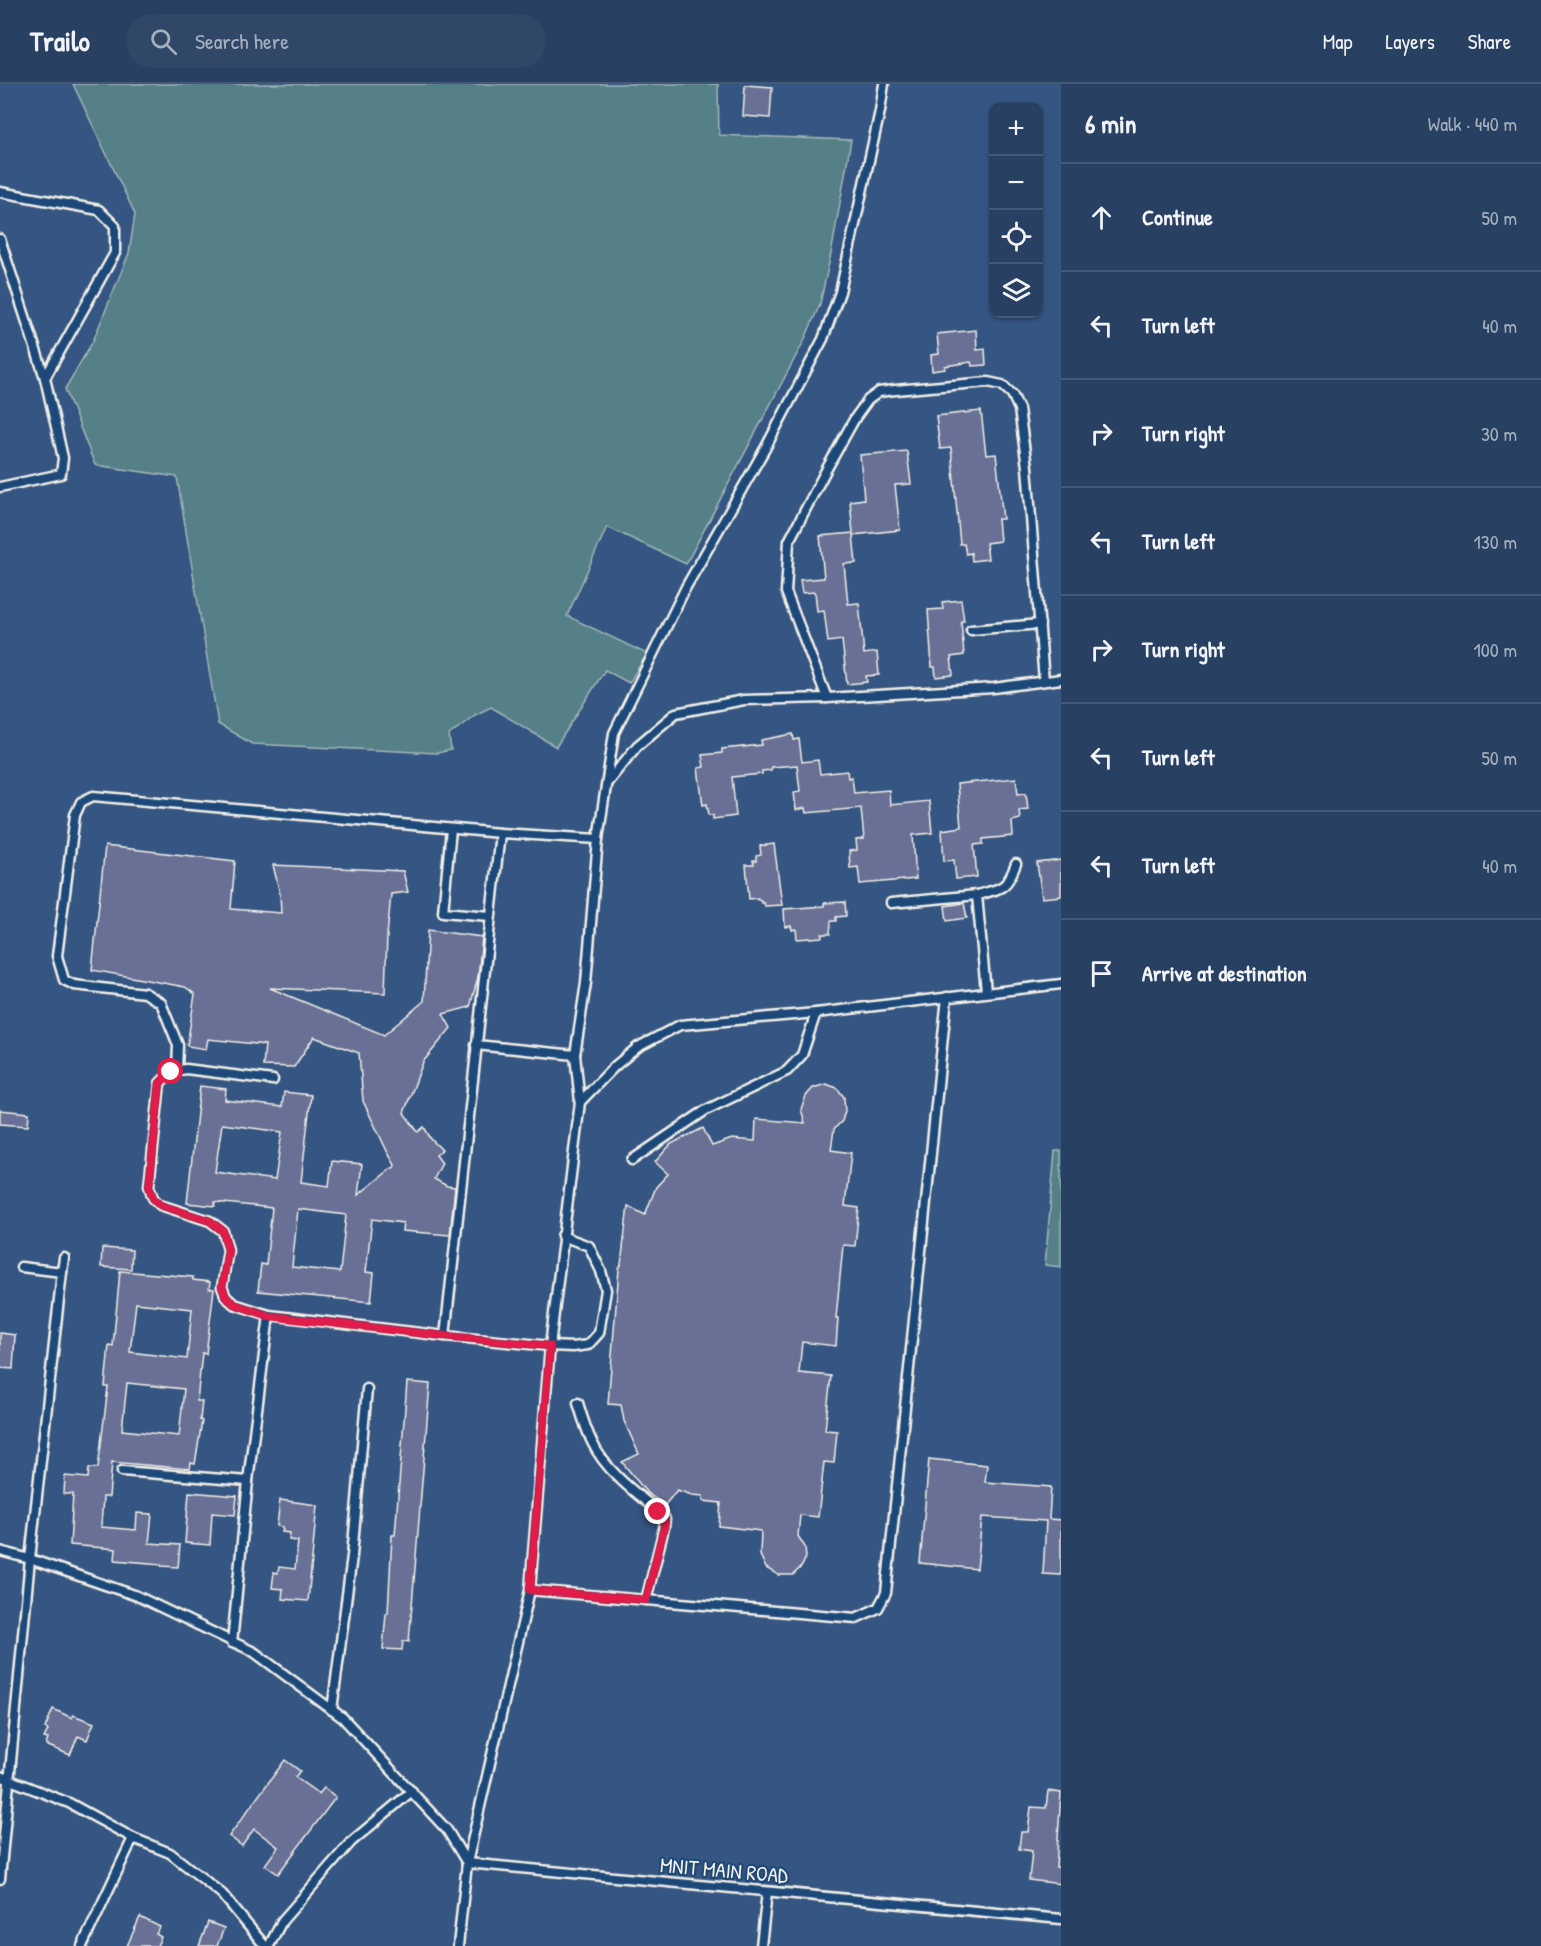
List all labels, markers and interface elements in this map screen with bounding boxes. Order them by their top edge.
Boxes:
search box [126,14,546,68]
text: Trailo [30,22,90,60]
icon: search [147,25,180,58]
text: Search here [195,26,289,56]
text: Map [1323,27,1352,56]
text: Layers [1385,27,1435,56]
text: Share [1468,27,1511,56]
map controls [989,102,1043,318]
button: + [989,102,1043,156]
text: 6 min [1085,106,1137,141]
text: Walk · 440 m [1428,110,1517,137]
button: − [989,156,1043,210]
icon: ahead [1085,201,1118,234]
text: Continue [1142,202,1213,232]
text: 50 m [1481,204,1517,231]
button: locate [989,210,1043,264]
button: layers [989,264,1043,318]
icon: left [1085,309,1118,342]
text: Turn left [1142,310,1215,340]
text: 40 m [1482,312,1517,339]
icon: right [1085,417,1118,450]
text: Turn right [1142,418,1225,448]
text: 30 m [1481,420,1517,447]
icon: left [1085,525,1118,558]
text: Turn left [1142,526,1215,556]
text: 130 m [1474,528,1517,555]
icon: right [1085,633,1118,666]
text: Turn right [1142,634,1225,664]
text: 100 m [1474,636,1517,663]
icon: left [1085,741,1118,774]
text: Turn left [1142,742,1215,772]
text: 50 m [1481,744,1517,771]
icon: left [1085,849,1118,882]
text: Turn left [1142,850,1215,880]
text: 40 m [1482,852,1517,879]
icon: arrive [1085,957,1118,990]
text: Arrive at destination [1142,958,1307,988]
route start [157,1058,183,1084]
route end [644,1498,670,1524]
street label: MNIT MAIN ROAD [659,1850,789,1890]

